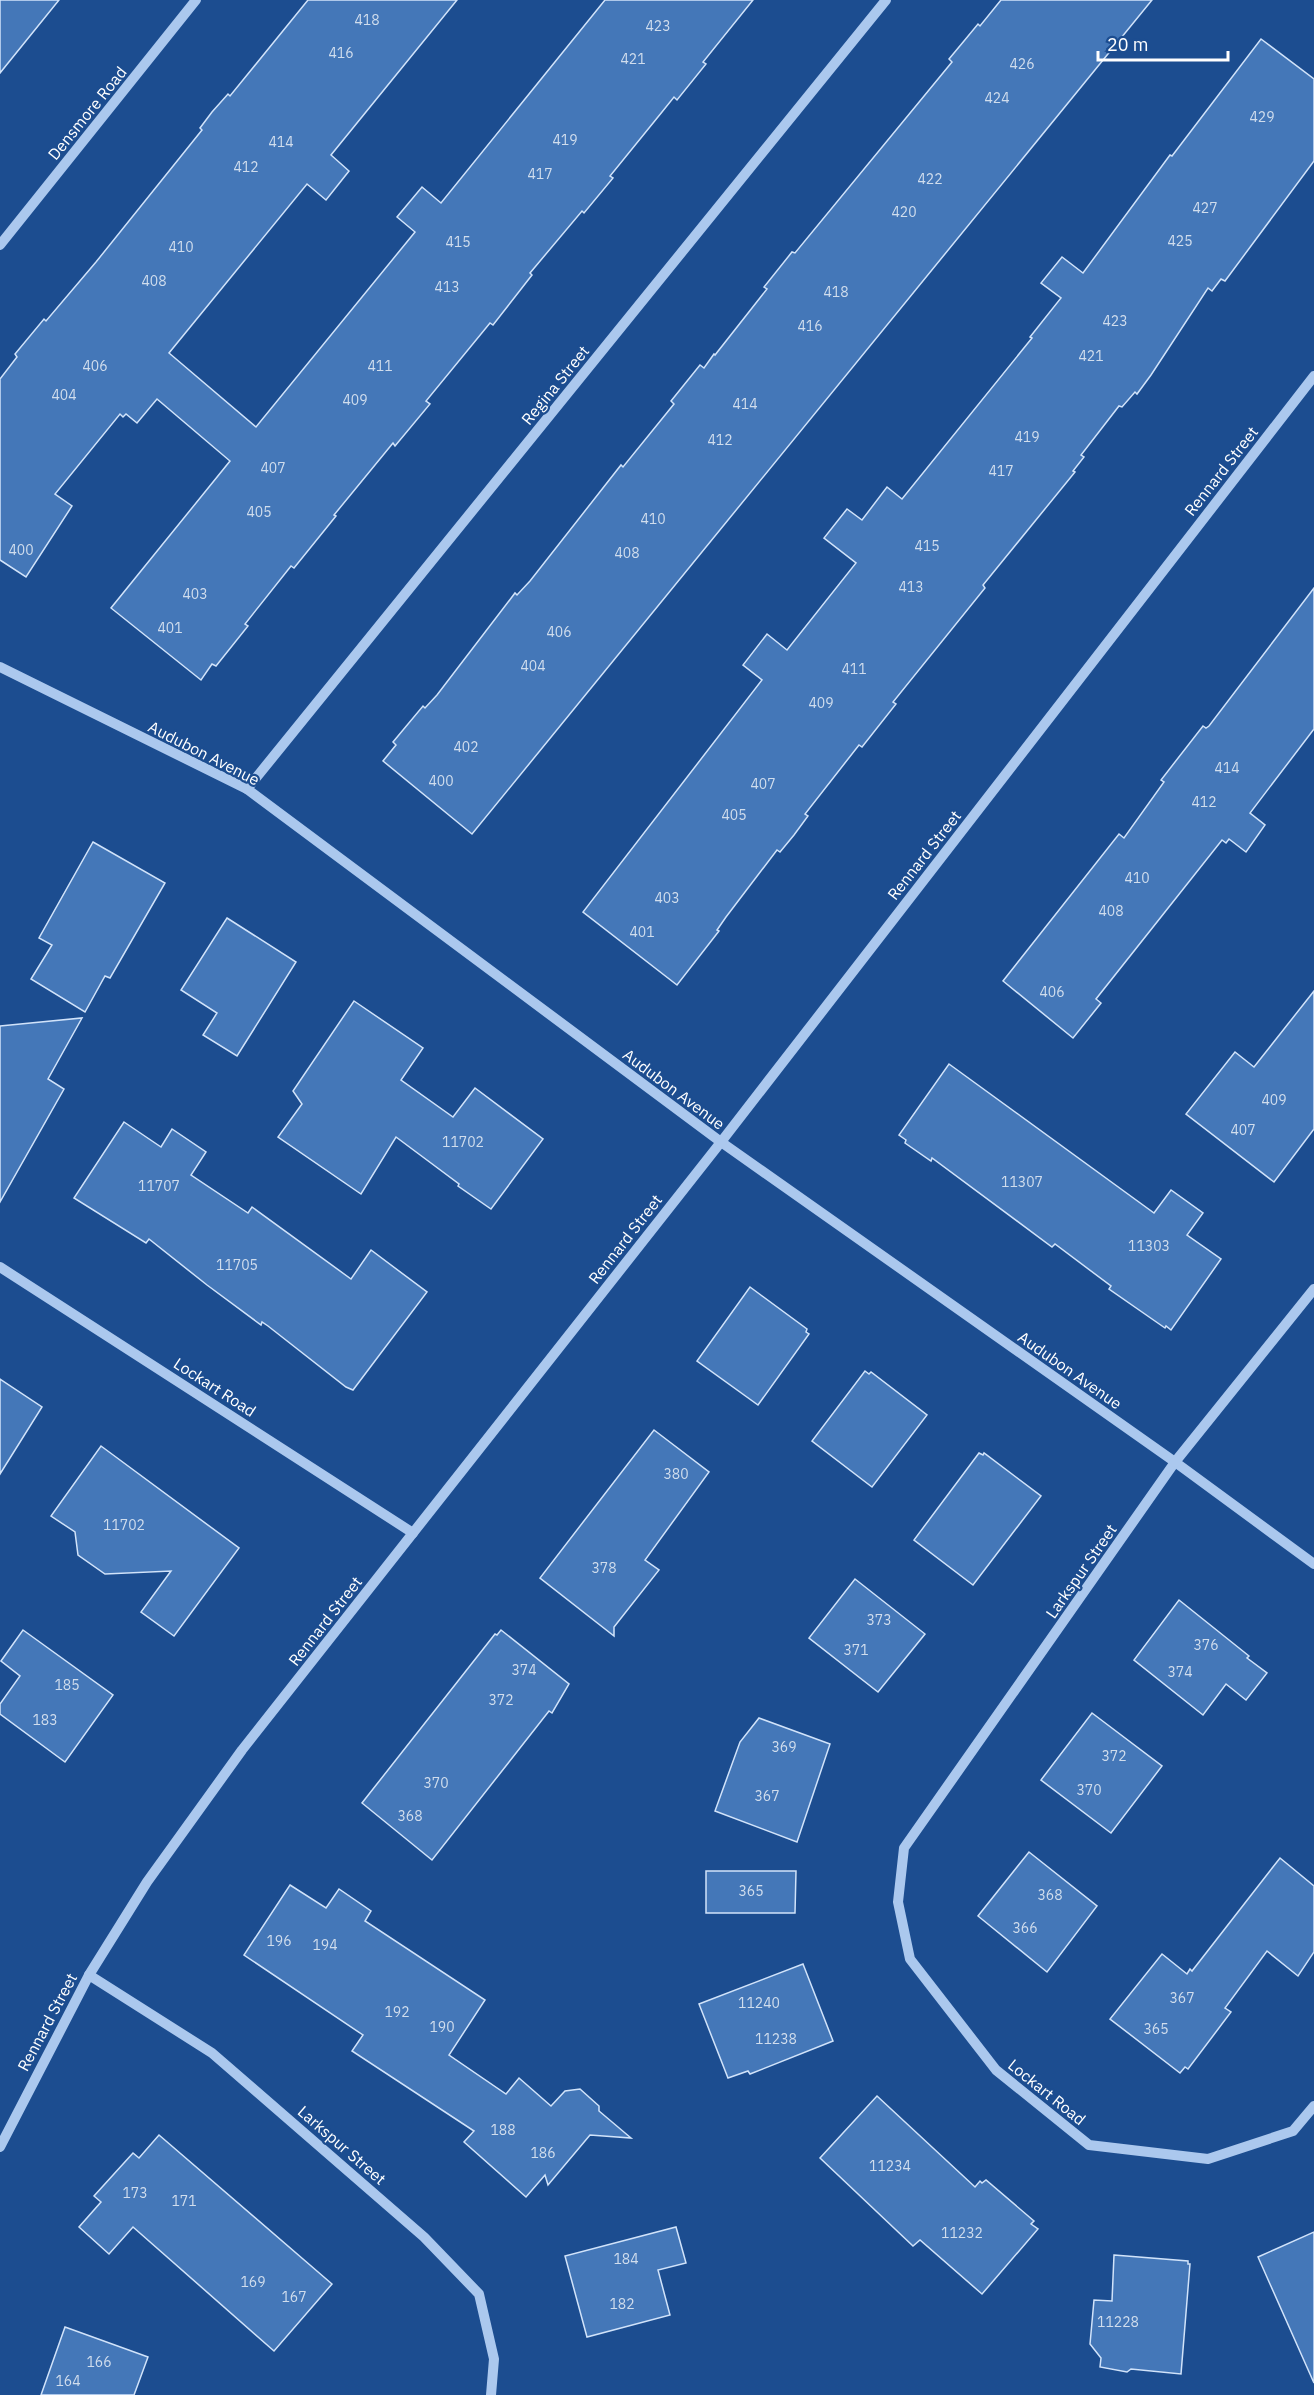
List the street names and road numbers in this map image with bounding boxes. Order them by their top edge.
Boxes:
street label: Densmore Road [43,62,131,164]
street label: Regina Street [517,341,593,429]
street label: Rennard Street [1180,422,1262,520]
street label: Audubon Avenue [145,716,263,790]
street label: Rennard Street [883,806,965,904]
street label: Audubon Avenue [619,1044,729,1134]
street label: Rennard Street [584,1190,666,1288]
street label: Audubon Avenue [1014,1327,1126,1413]
street label: Lockart Road [170,1353,260,1421]
street label: Larkspur Street [1041,1520,1121,1622]
street label: Rennard Street [284,1572,366,1670]
street label: Rennard Street [13,1970,81,2074]
street label: Lockart Road [1004,2055,1090,2129]
street label: Larkspur Street [294,2101,390,2189]

